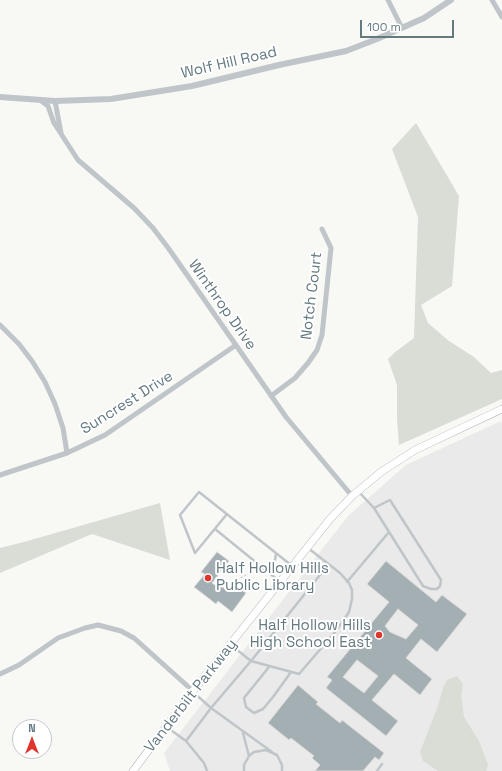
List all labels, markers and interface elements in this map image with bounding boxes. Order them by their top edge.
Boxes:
scale bar [362,12,456,38]
text: 100 m [367,19,401,35]
street label: Wolf Hill Road [179,43,279,83]
street label: Notch Court [298,251,326,341]
street label: Winthrop Drive [184,256,260,354]
street label: Suncrest Drive [78,367,176,439]
place label: Half Hollow Hills Public Library [216,560,329,595]
marker: Half Hollow Hills Public Library [203,573,213,583]
place label: Half Hollow Hills High School East [250,617,371,652]
marker: Half Hollow Hills High School East [374,630,384,640]
street label: Vanderbilt Parkway [141,636,241,756]
north arrow [12,719,52,759]
text: N [28,721,36,735]

